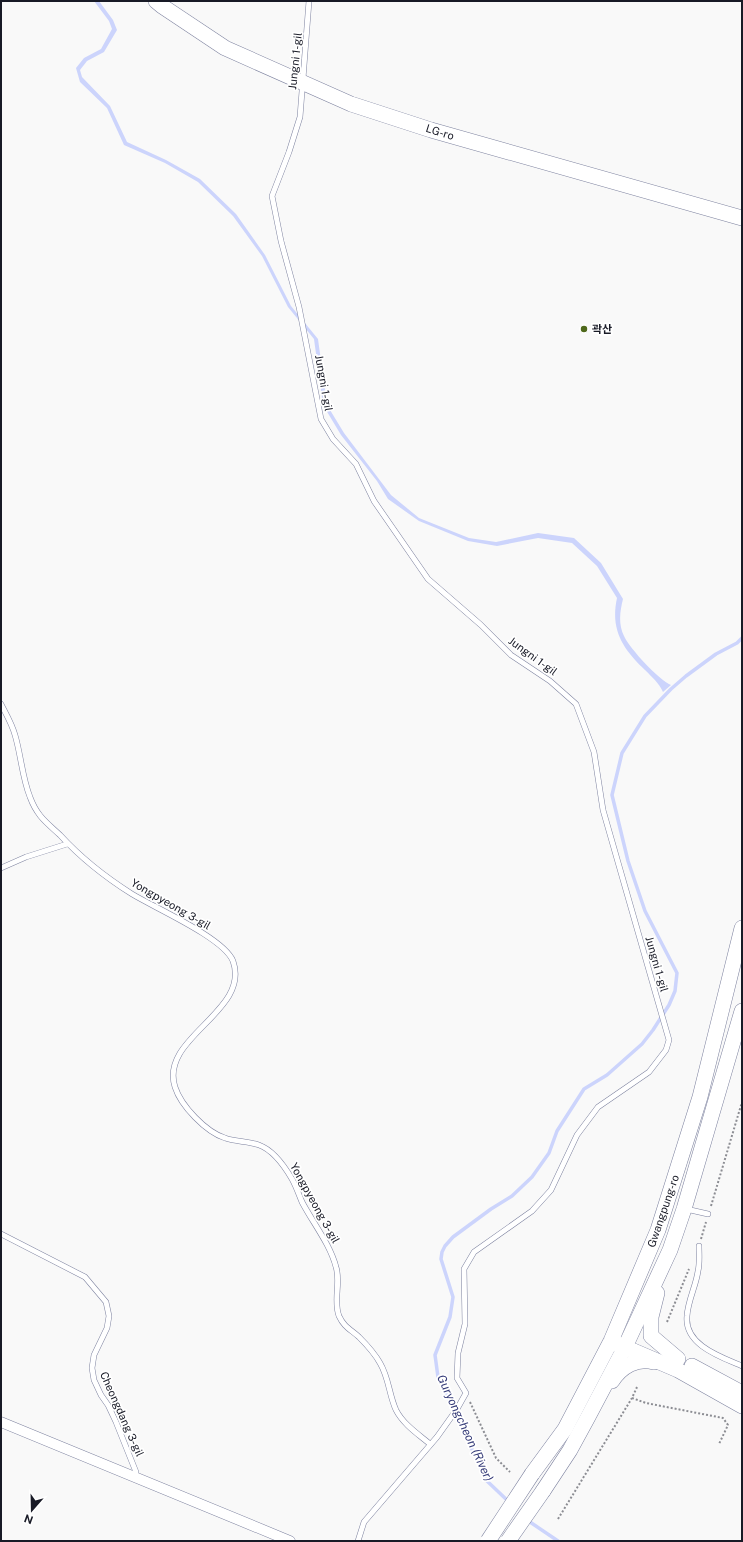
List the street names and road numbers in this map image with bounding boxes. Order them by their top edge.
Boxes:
street label: Jungni 1-gil [286,32,304,90]
street label: LG-ro [424,122,456,142]
street label: Jungni 1-gil [313,354,335,412]
street label: Jungni 1-gil [506,634,560,678]
street label: Yongpyeong 3-gil [129,876,213,932]
street label: Jungni 1-gil [643,935,671,993]
street label: Yongpyeong 3-gil [288,1161,342,1245]
street label: Gwangpung-ro [645,1173,681,1249]
street label: Cheongdang 3-gil [98,1370,146,1458]

